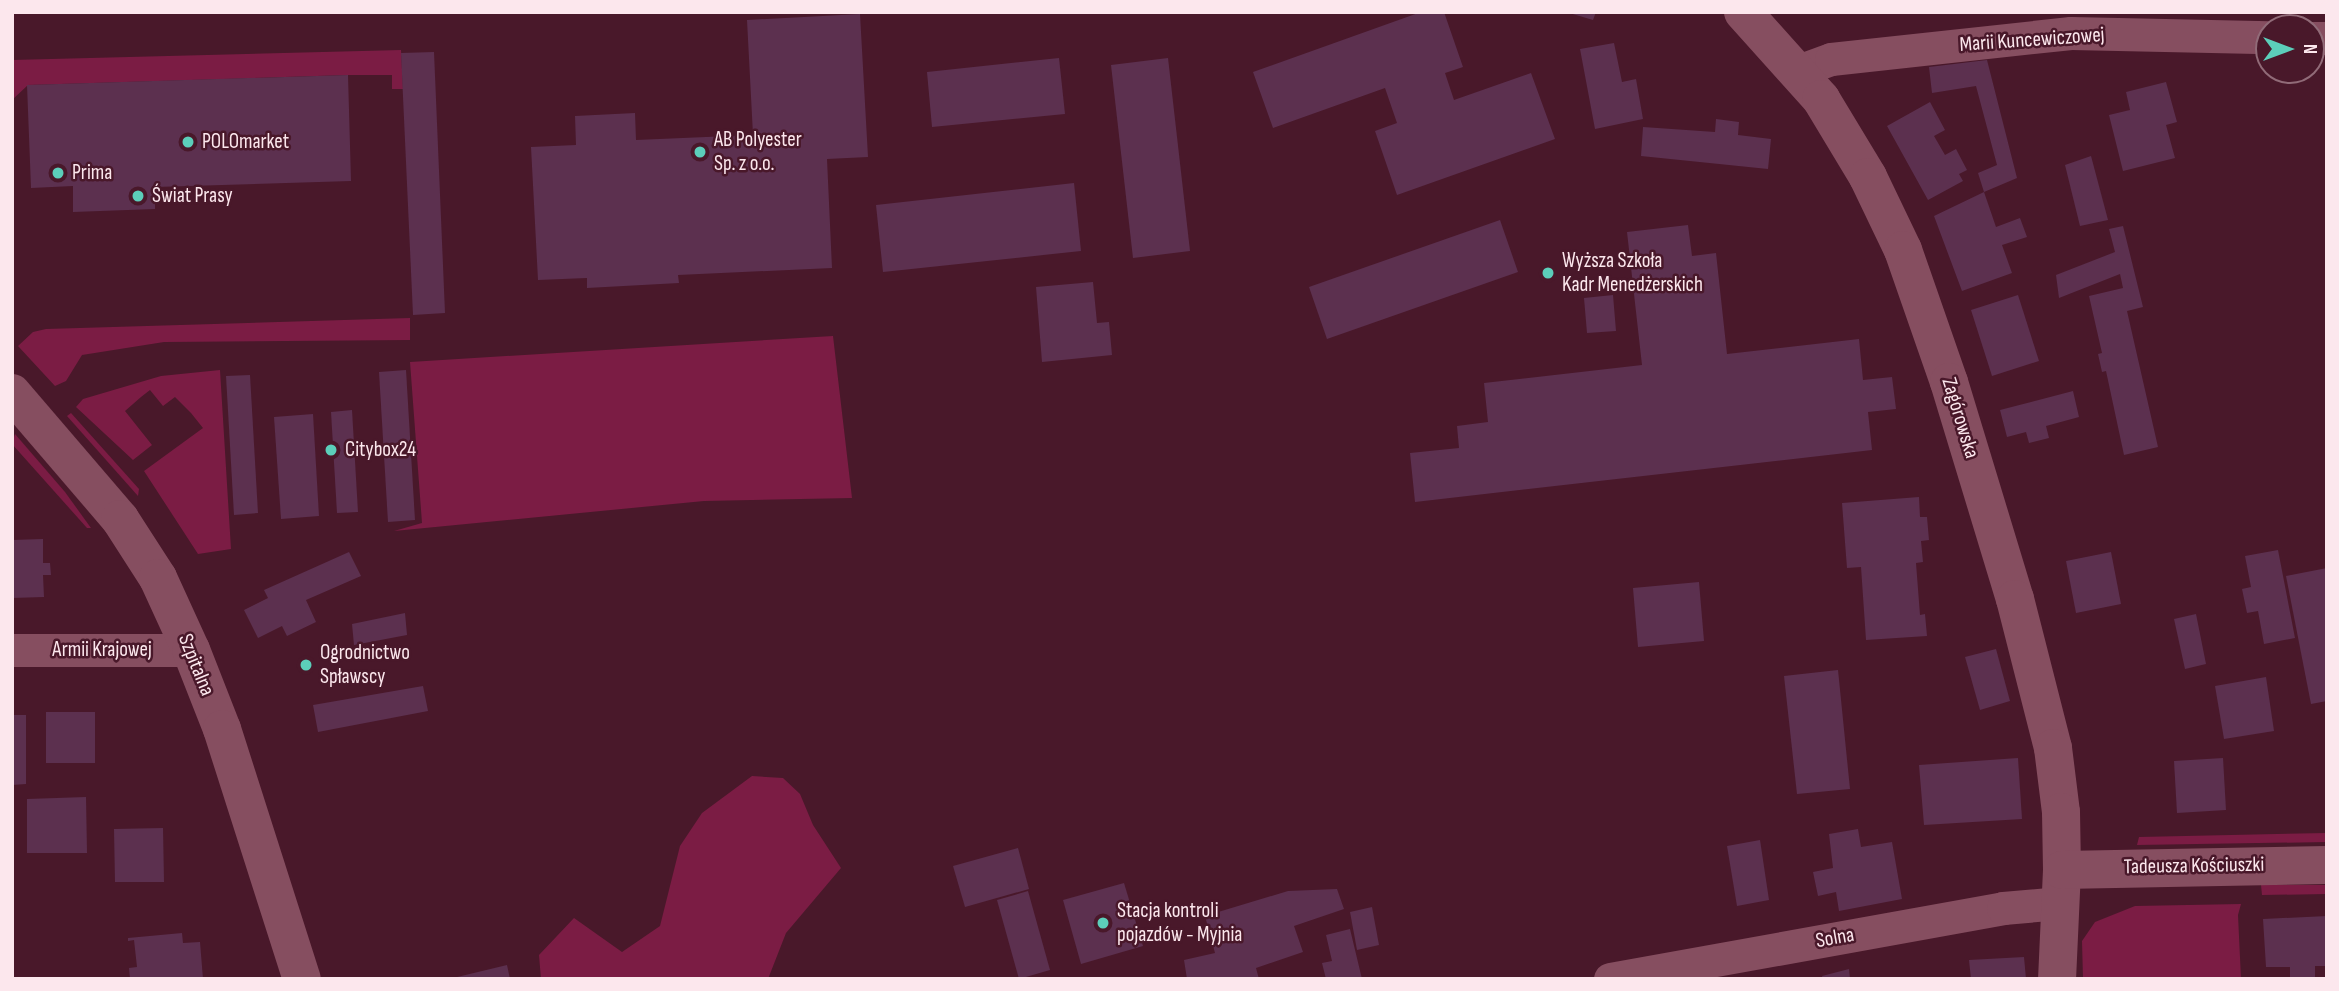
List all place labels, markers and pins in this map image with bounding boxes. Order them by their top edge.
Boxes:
place label: AB Polyester Sp. z o.o. [714,127,802,177]
place label: POLOmarket [202,129,289,155]
marker: POLOmarket [180,134,196,150]
marker: AB Polyester Sp. z o.o. [692,144,708,160]
place label: Prima [72,160,112,186]
marker: Prima [50,165,66,181]
place label: Świat Prasy [152,183,233,209]
marker: Świat Prasy [130,188,146,204]
place label: Wyższa Szkoła Kadr Menedżerskich [1562,248,1703,298]
marker: Wyższa Szkoła Kadr Menedżerskich [1540,265,1556,281]
place label: Citybox24 [345,437,416,463]
marker: Citybox24 [323,442,339,458]
place label: Ogrodnictwo Spławscy [320,640,410,690]
marker: Ogrodnictwo Spławscy [298,657,314,673]
place label: Stacja kontroli pojazdów - Myjnia [1117,898,1242,948]
marker: Stacja kontroli pojazdów - Myjnia [1095,915,1111,931]

